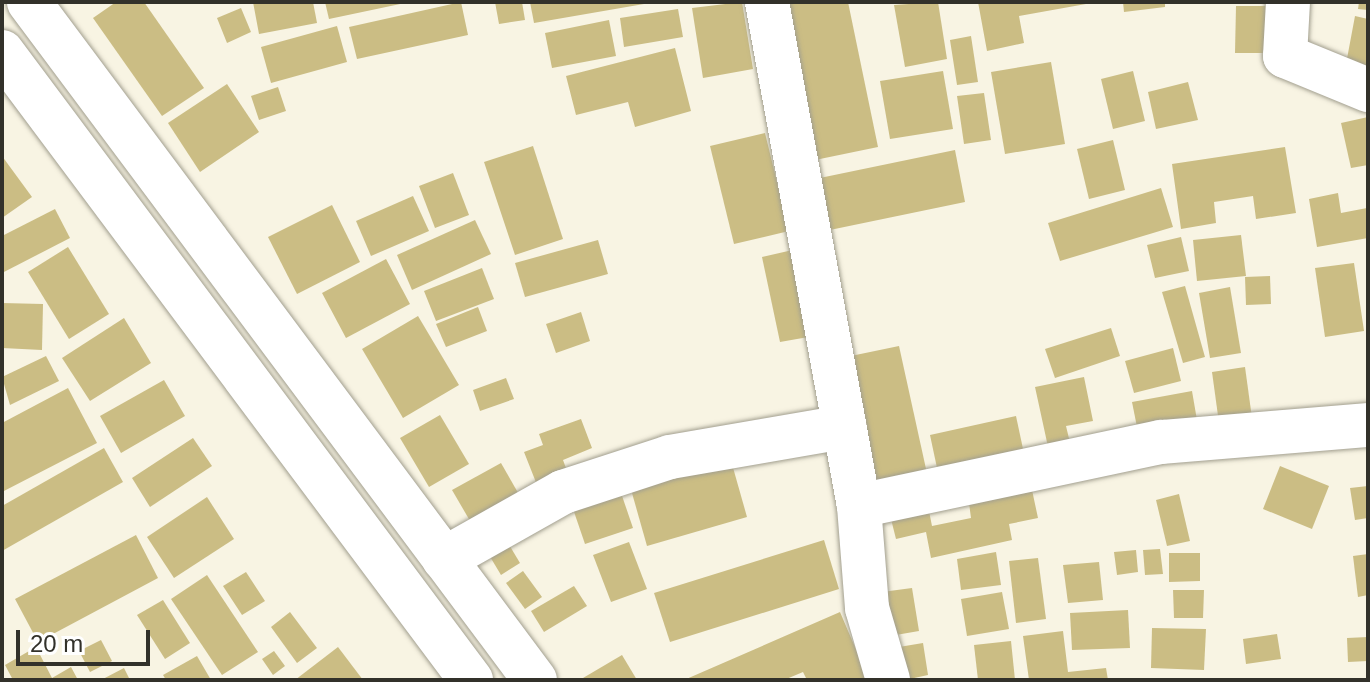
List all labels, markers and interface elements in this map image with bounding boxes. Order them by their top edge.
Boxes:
scale bar [20,614,154,664]
text: 20 m [30,630,83,657]

